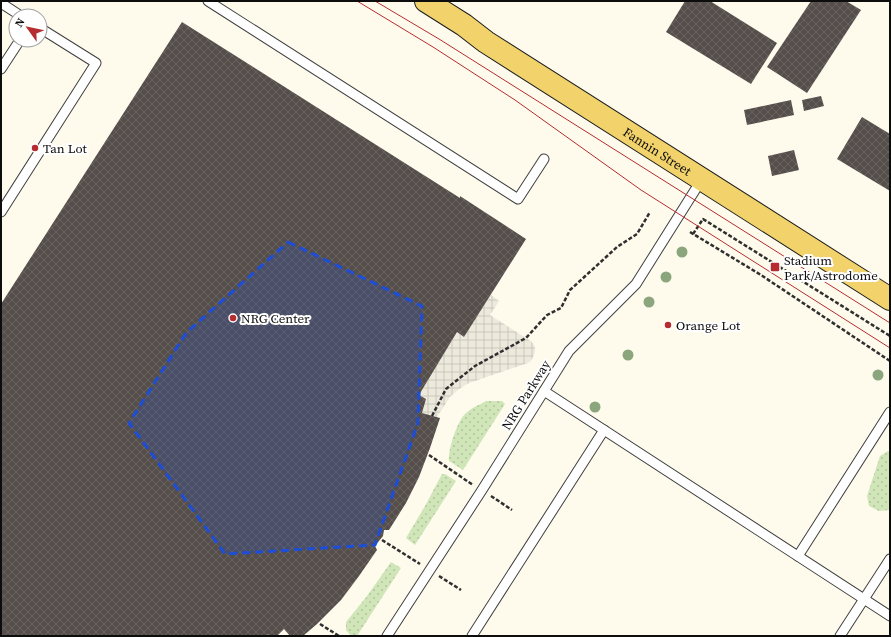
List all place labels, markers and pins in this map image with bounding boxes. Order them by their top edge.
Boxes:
place label: Tan Lot [43,140,88,157]
marker: Tan Lot [30,143,40,153]
place label: Stadium Park/Astrodome [784,252,878,284]
marker: Stadium Park/Astrodome [769,261,781,273]
place label: NRG Center [241,310,310,327]
marker: NRG Center [228,313,238,323]
place label: Orange Lot [676,317,741,334]
marker: Orange Lot [663,320,673,330]

